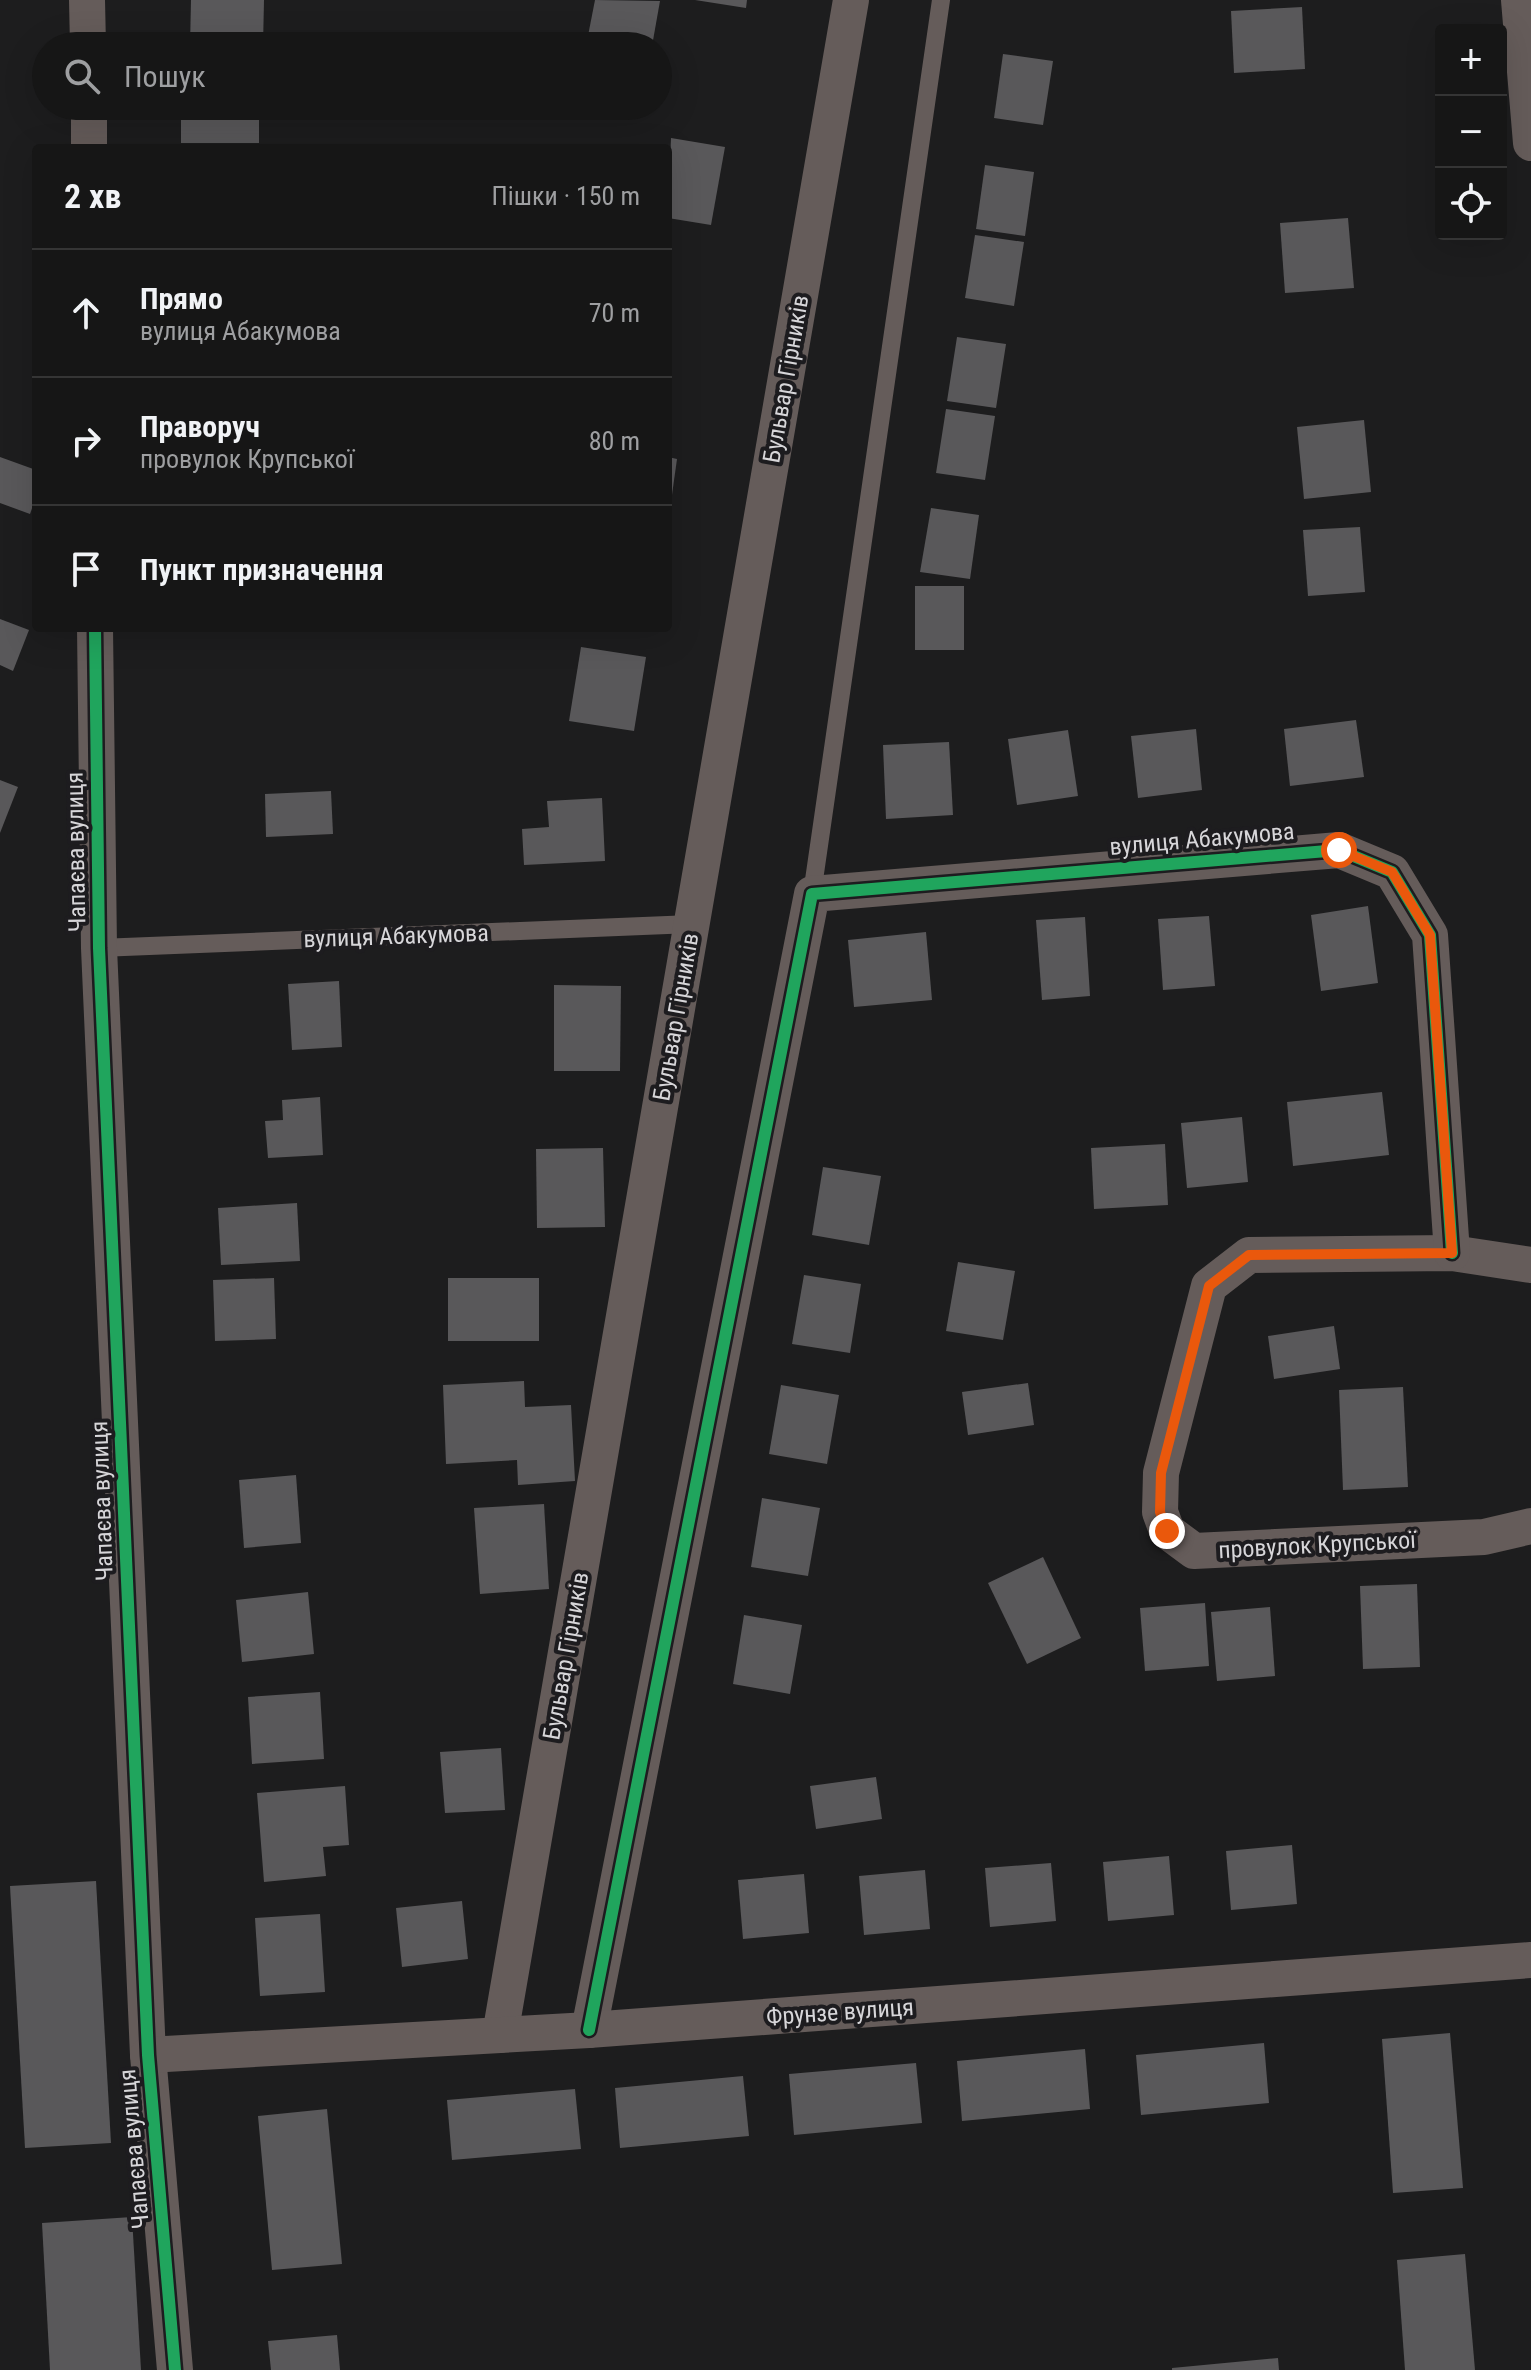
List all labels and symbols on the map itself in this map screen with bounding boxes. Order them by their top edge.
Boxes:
street label: Бульвар Гірників [757,293,815,465]
street label: Чапаєва вулиця [61,772,91,932]
street label: вулиця Абакумова [1108,817,1296,861]
route start [1321,832,1357,868]
street label: вулиця Абакумова [303,919,489,953]
street label: Бульвар Гірників [647,931,705,1103]
street label: Чапаєва вулиця [85,1420,119,1582]
route end [1149,1513,1185,1549]
street label: провулок Крупської [1218,1526,1418,1564]
street label: Бульвар Гірників [537,1570,595,1742]
street label: Фрунзе вулиця [765,1993,915,2031]
street label: Чапаєва вулиця [113,2068,155,2230]

